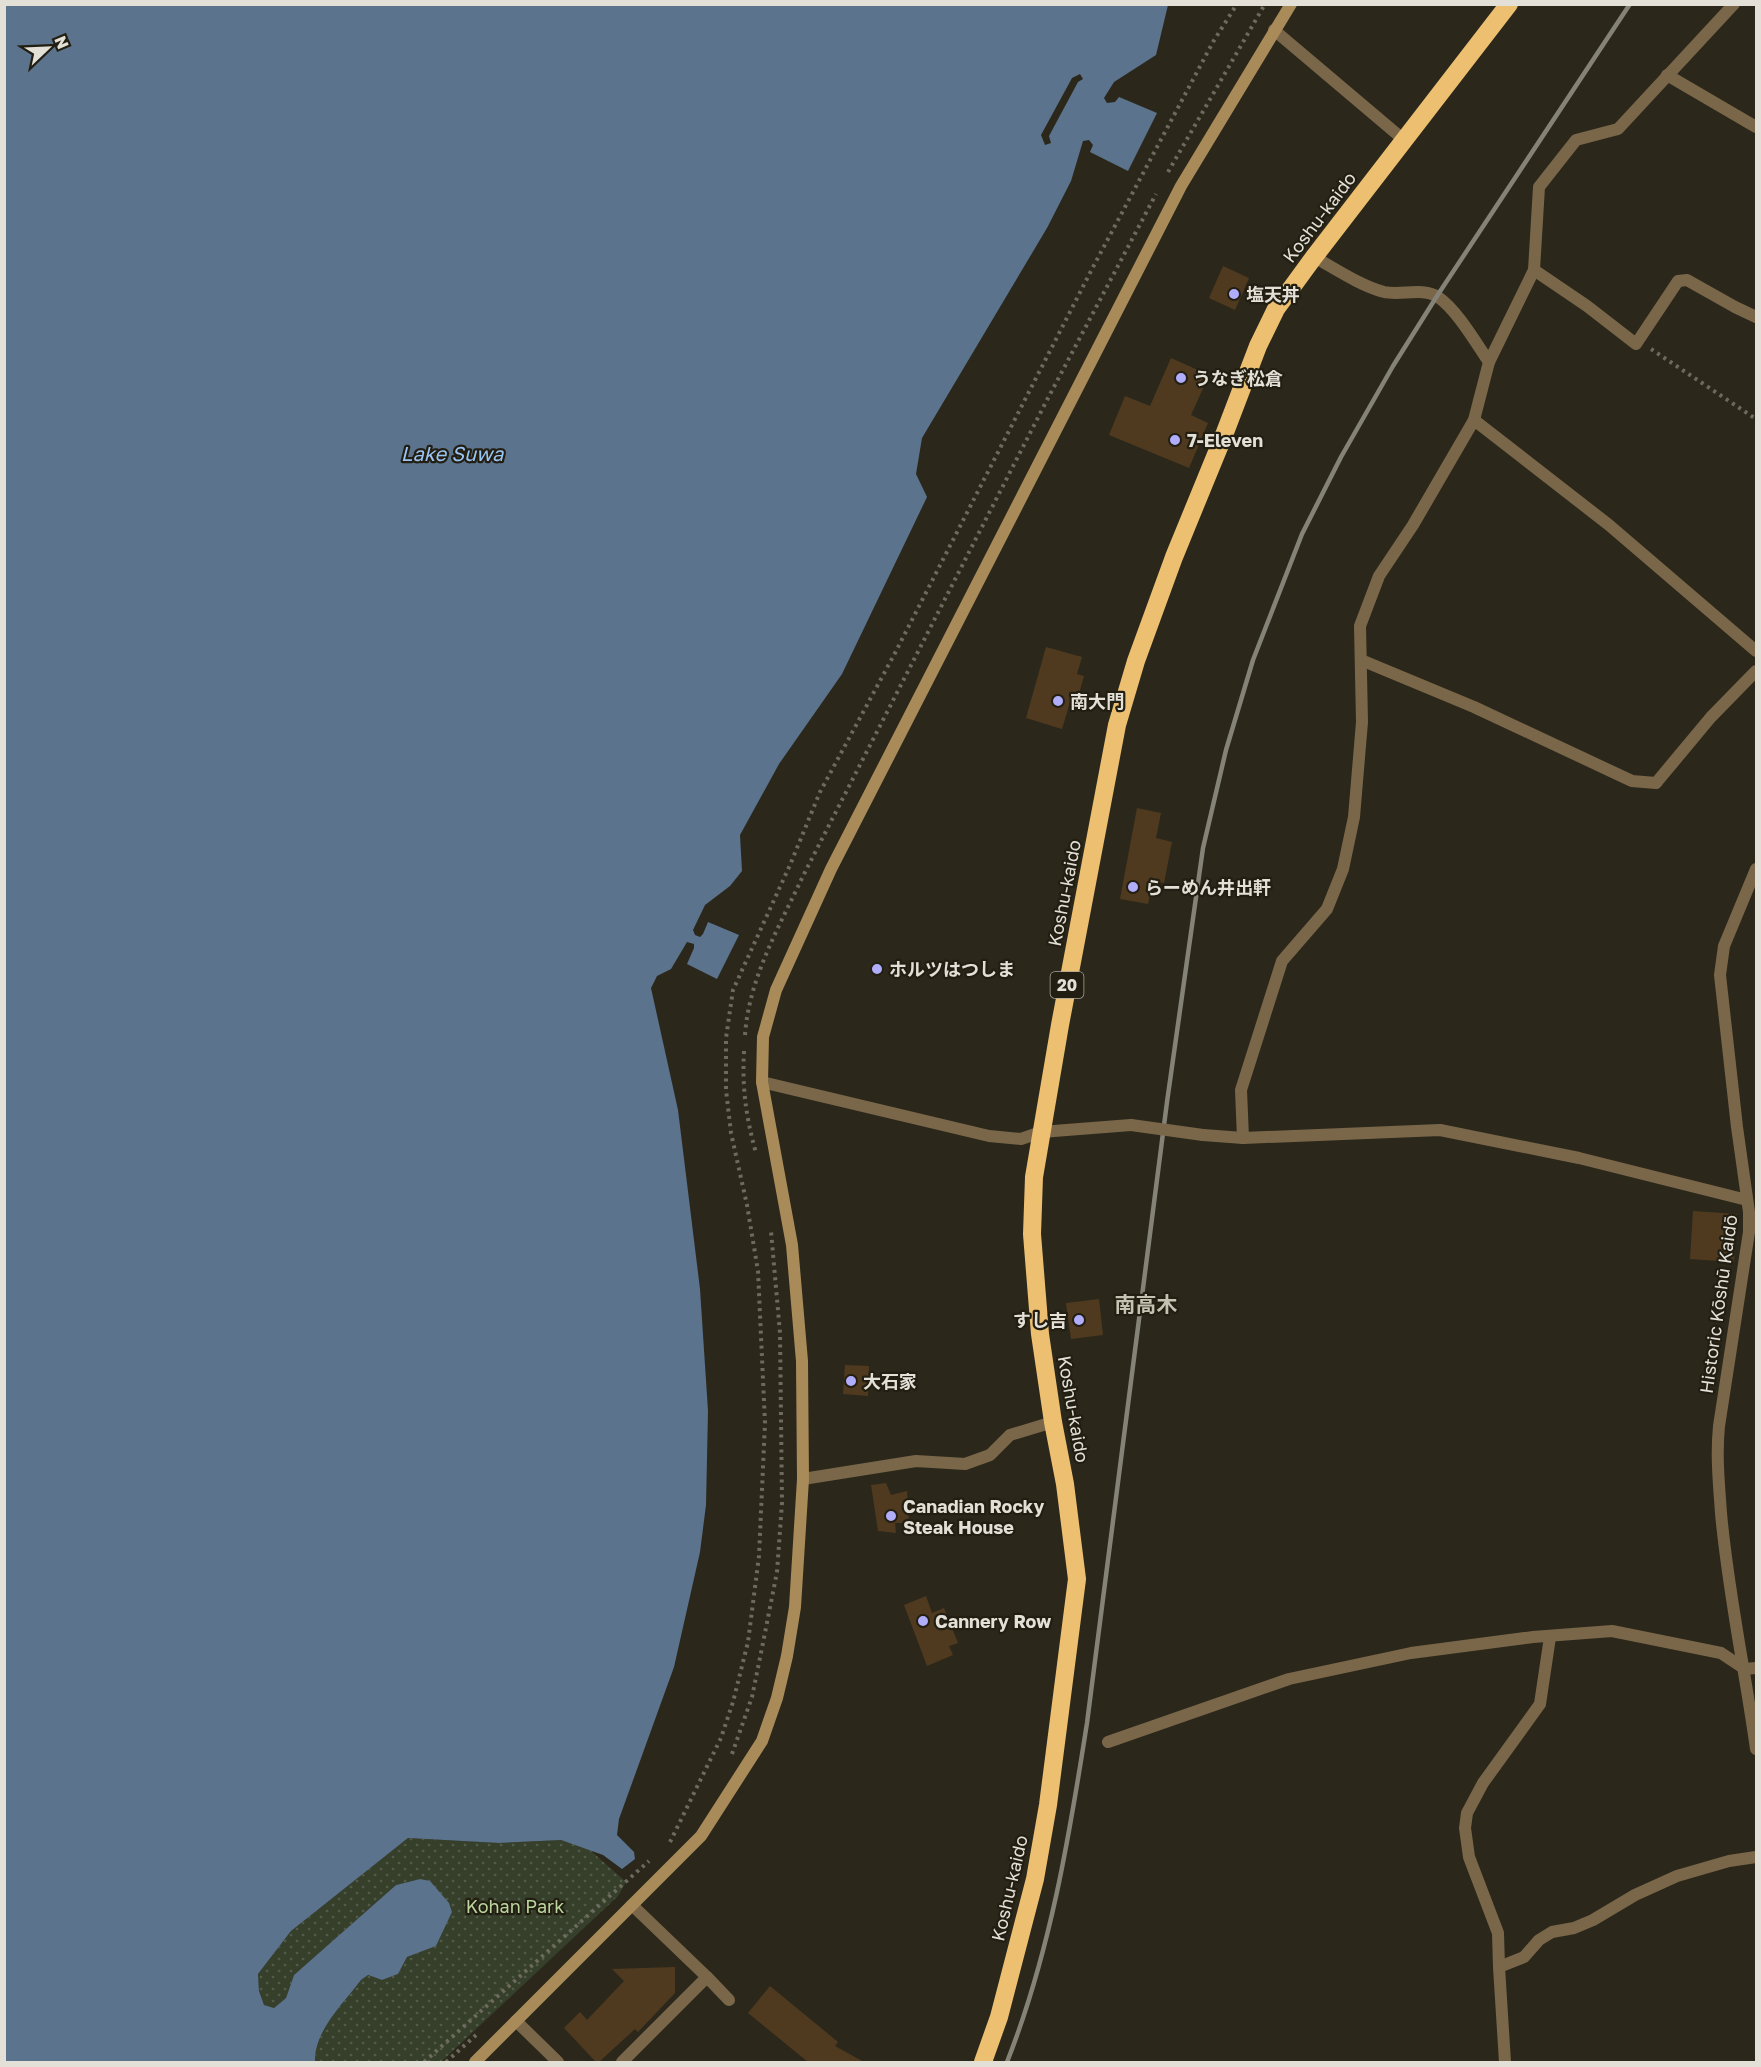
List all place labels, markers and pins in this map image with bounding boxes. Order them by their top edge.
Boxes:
place label: 塩天丼 [1246,283,1300,305]
marker: 塩天丼 [1227,287,1241,301]
place label: うなぎ松倉 [1193,367,1283,389]
marker: うなぎ松倉 [1174,371,1188,385]
place label: 7-Eleven [1187,429,1263,451]
marker: 7-Eleven [1168,433,1182,447]
place label: 南大門 [1070,690,1124,712]
marker: 南大門 [1051,694,1065,708]
place label: らーめん井出軒 [1145,876,1271,898]
marker: らーめん井出軒 [1126,880,1140,894]
place label: ホルツはつしま [889,958,1015,980]
marker: ホルツはつしま [870,962,884,976]
place label: すし吉 [1013,1309,1067,1331]
marker: すし吉 [1072,1313,1086,1327]
place label: 大石家 [863,1370,917,1392]
marker: 大石家 [844,1374,858,1388]
place label: Canadian Rocky Steak House [903,1495,1044,1538]
marker: Canadian Rocky Steak House [884,1509,898,1523]
place label: Cannery Row [935,1610,1051,1632]
marker: Cannery Row [916,1614,930,1628]

